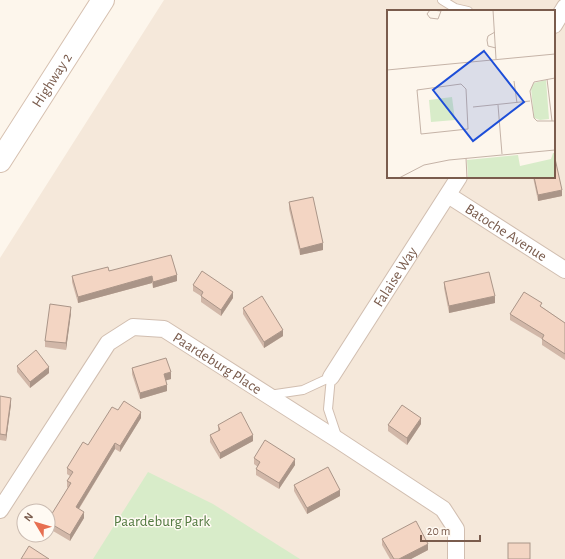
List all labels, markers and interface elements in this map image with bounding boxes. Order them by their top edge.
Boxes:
inset map [387,10,555,178]
street label: Highway 2 [29,50,75,110]
street label: Batoche Avenue [462,201,549,264]
street label: Falaise Way [371,244,421,310]
street label: Paardeburg Place [170,330,264,397]
north arrow [16,503,56,543]
text: N [22,511,35,524]
park label: Paardeburg Park [114,514,210,529]
scale bar [421,517,480,543]
text: 20 m [427,525,450,537]

